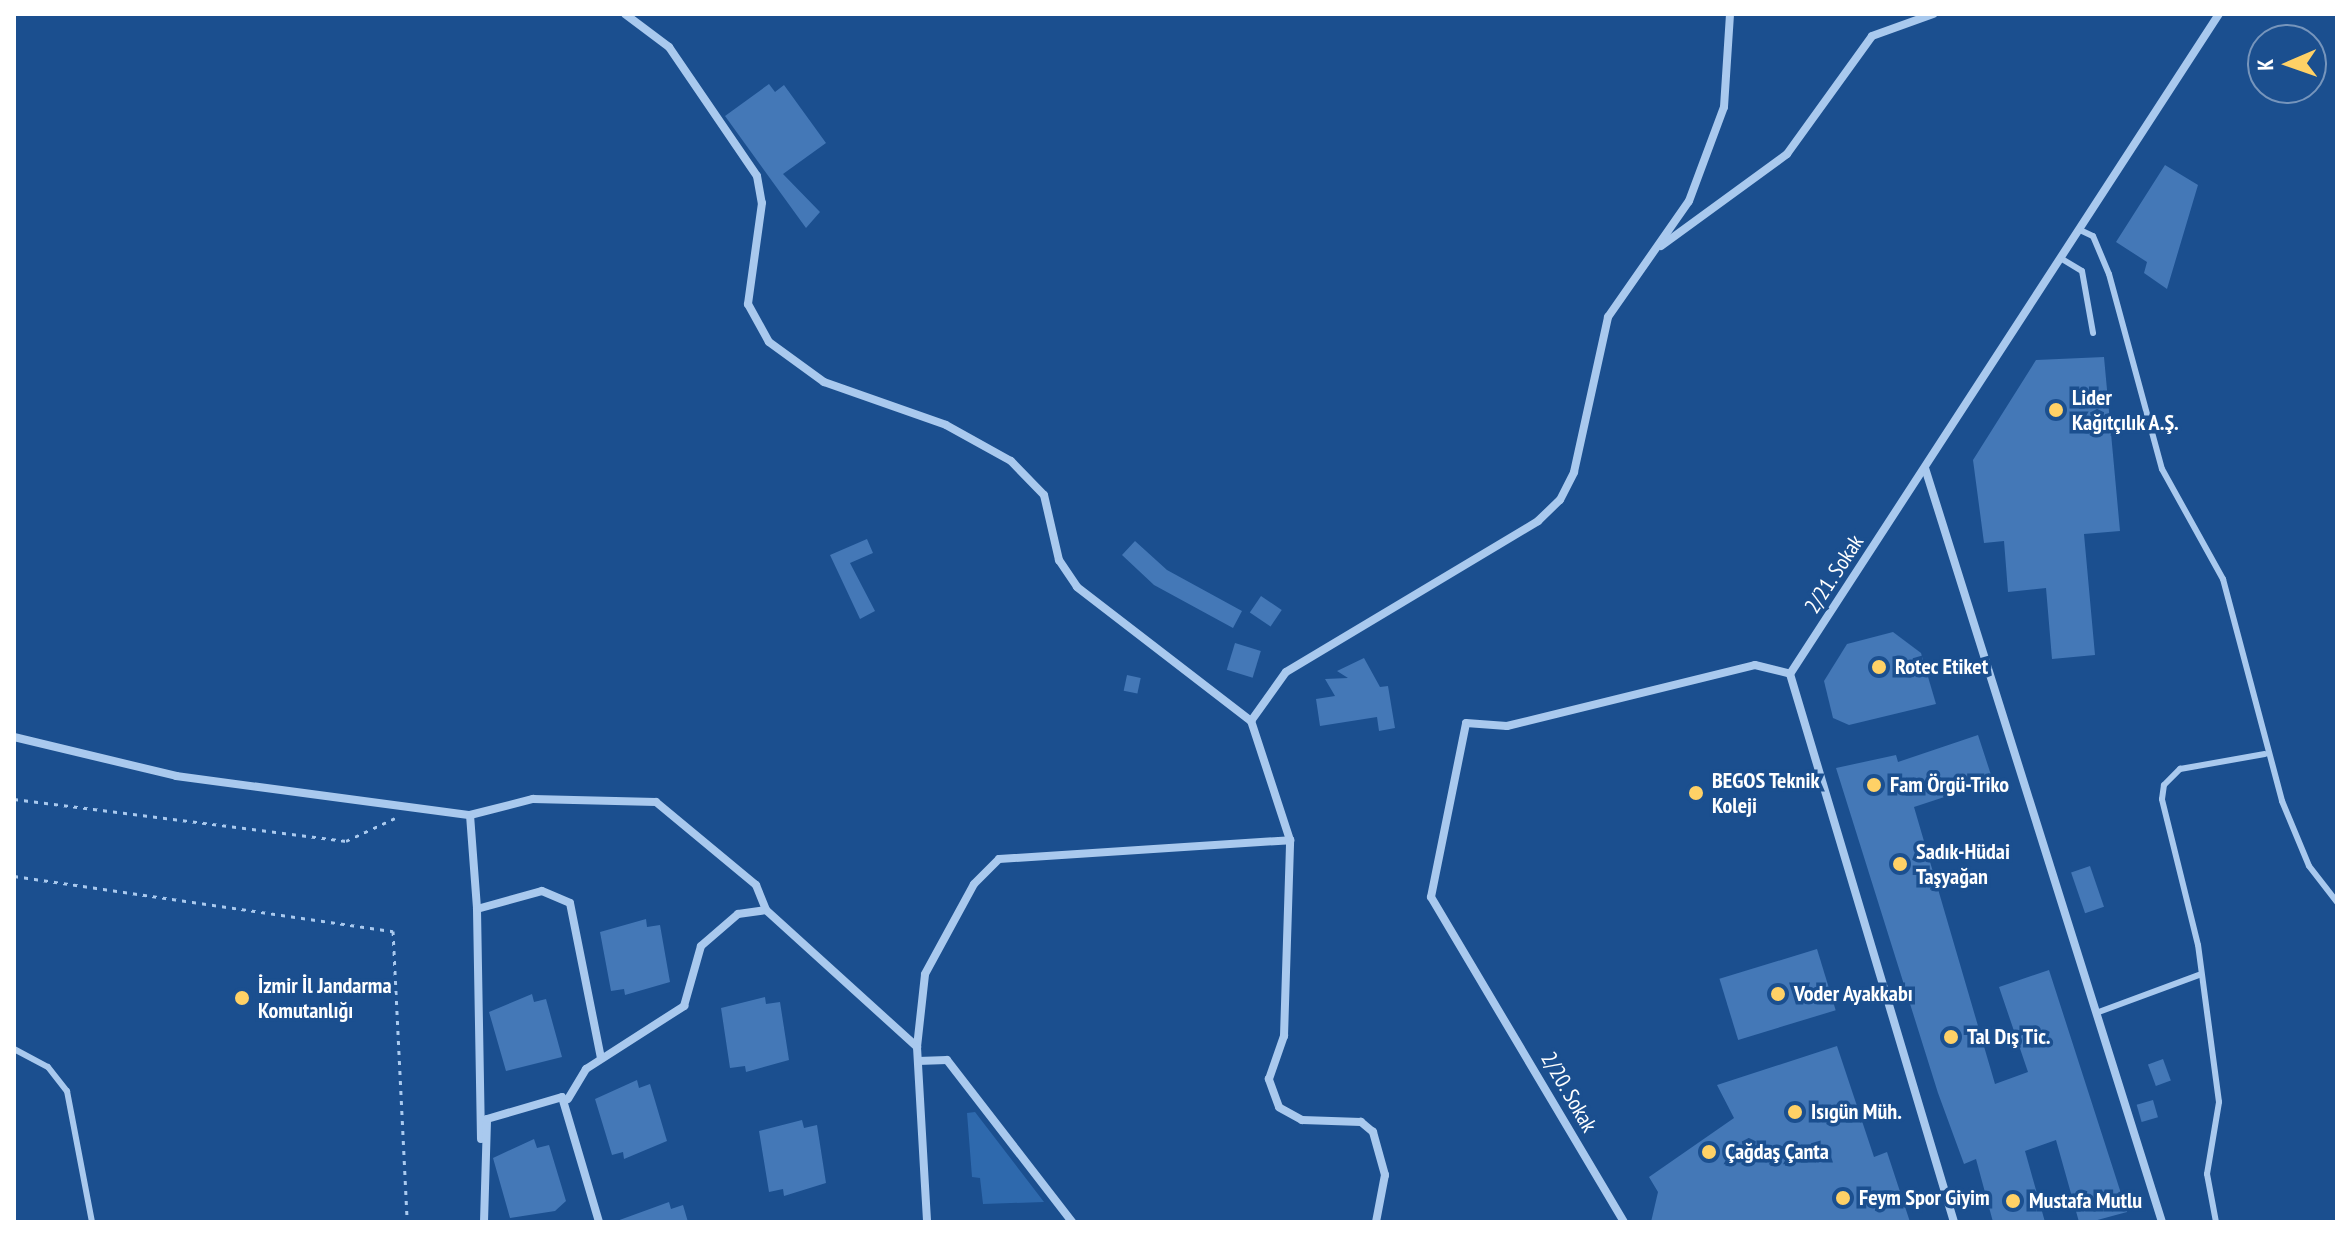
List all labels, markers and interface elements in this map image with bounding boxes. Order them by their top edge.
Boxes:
north arrow [2247,24,2327,104]
text: K [2251,59,2279,71]
place label: Lider Kağıtçılık A.Ş. [2072,384,2180,436]
marker: Lider Kağıtçılık A.Ş. [2047,401,2065,419]
street label: 2/21. Sokak [1799,529,1869,619]
place label: Rotec Etiket [1895,654,1988,680]
marker: Rotec Etiket [1870,658,1888,676]
place label: BEGOS Teknik Koleji [1712,767,1820,818]
place label: Fam Örgü-Triko [1890,772,2009,798]
marker: Fam Örgü-Triko [1865,776,1883,794]
marker: BEGOS Teknik Koleji [1687,784,1705,802]
place label: Sadık-Hüdai Taşyağan [1916,838,2010,890]
marker: Sadık-Hüdai Taşyağan [1891,855,1909,873]
place label: İzmir İl Jandarma Komutanlığı [258,972,392,1024]
place label: Voder Ayakkabı [1794,981,1913,1007]
marker: Voder Ayakkabı [1769,985,1787,1003]
marker: İzmir İl Jandarma Komutanlığı [233,989,251,1007]
place label: Tal Dış Tic. [1967,1024,2051,1050]
marker: Tal Dış Tic. [1942,1028,1960,1046]
street label: 2/20. Sokak [1535,1047,1603,1137]
place label: Isıgün Müh. [1811,1099,1902,1125]
marker: Isıgün Müh. [1786,1103,1804,1121]
place label: Çağdaş Çanta [1725,1139,1829,1165]
marker: Çağdaş Çanta [1700,1143,1718,1161]
place label: Feym Spor Giyim [1859,1185,1990,1211]
place label: Mustafa Mutlu [2029,1188,2142,1214]
marker: Feym Spor Giyim [1834,1189,1852,1207]
marker: Mustafa Mutlu [2004,1192,2022,1210]

